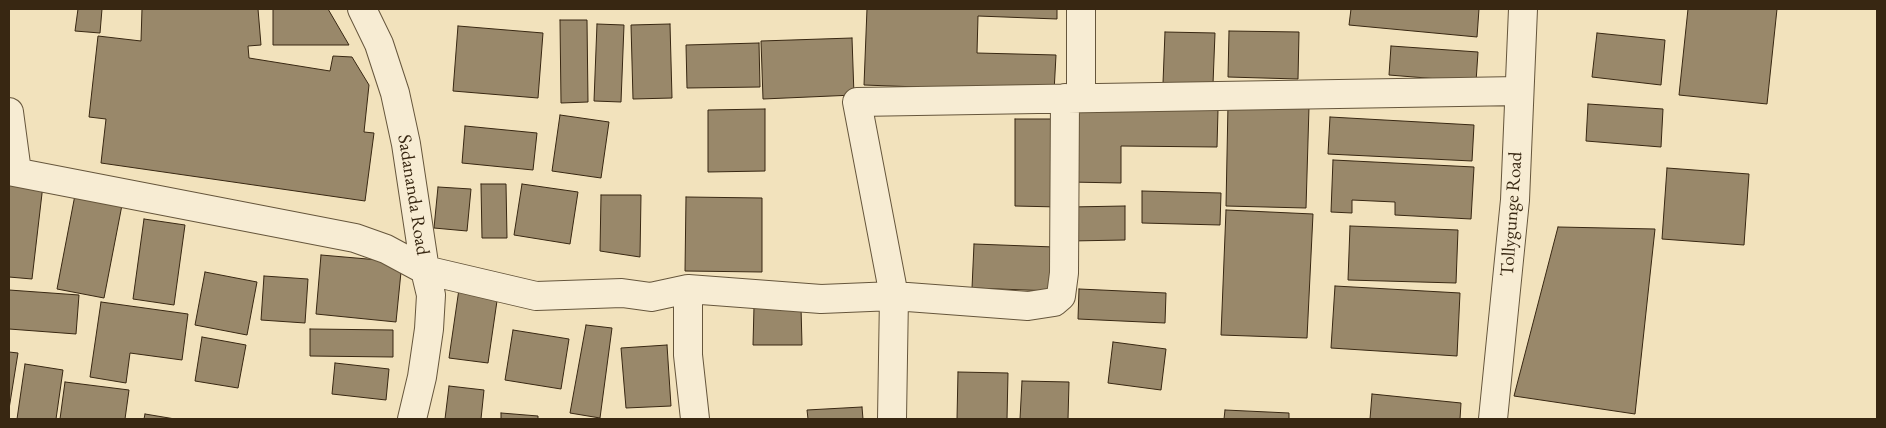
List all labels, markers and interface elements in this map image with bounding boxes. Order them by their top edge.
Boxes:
street label: Sadananda Road [392,133,434,257]
street label: Tollygunge Road [1496,151,1528,277]

